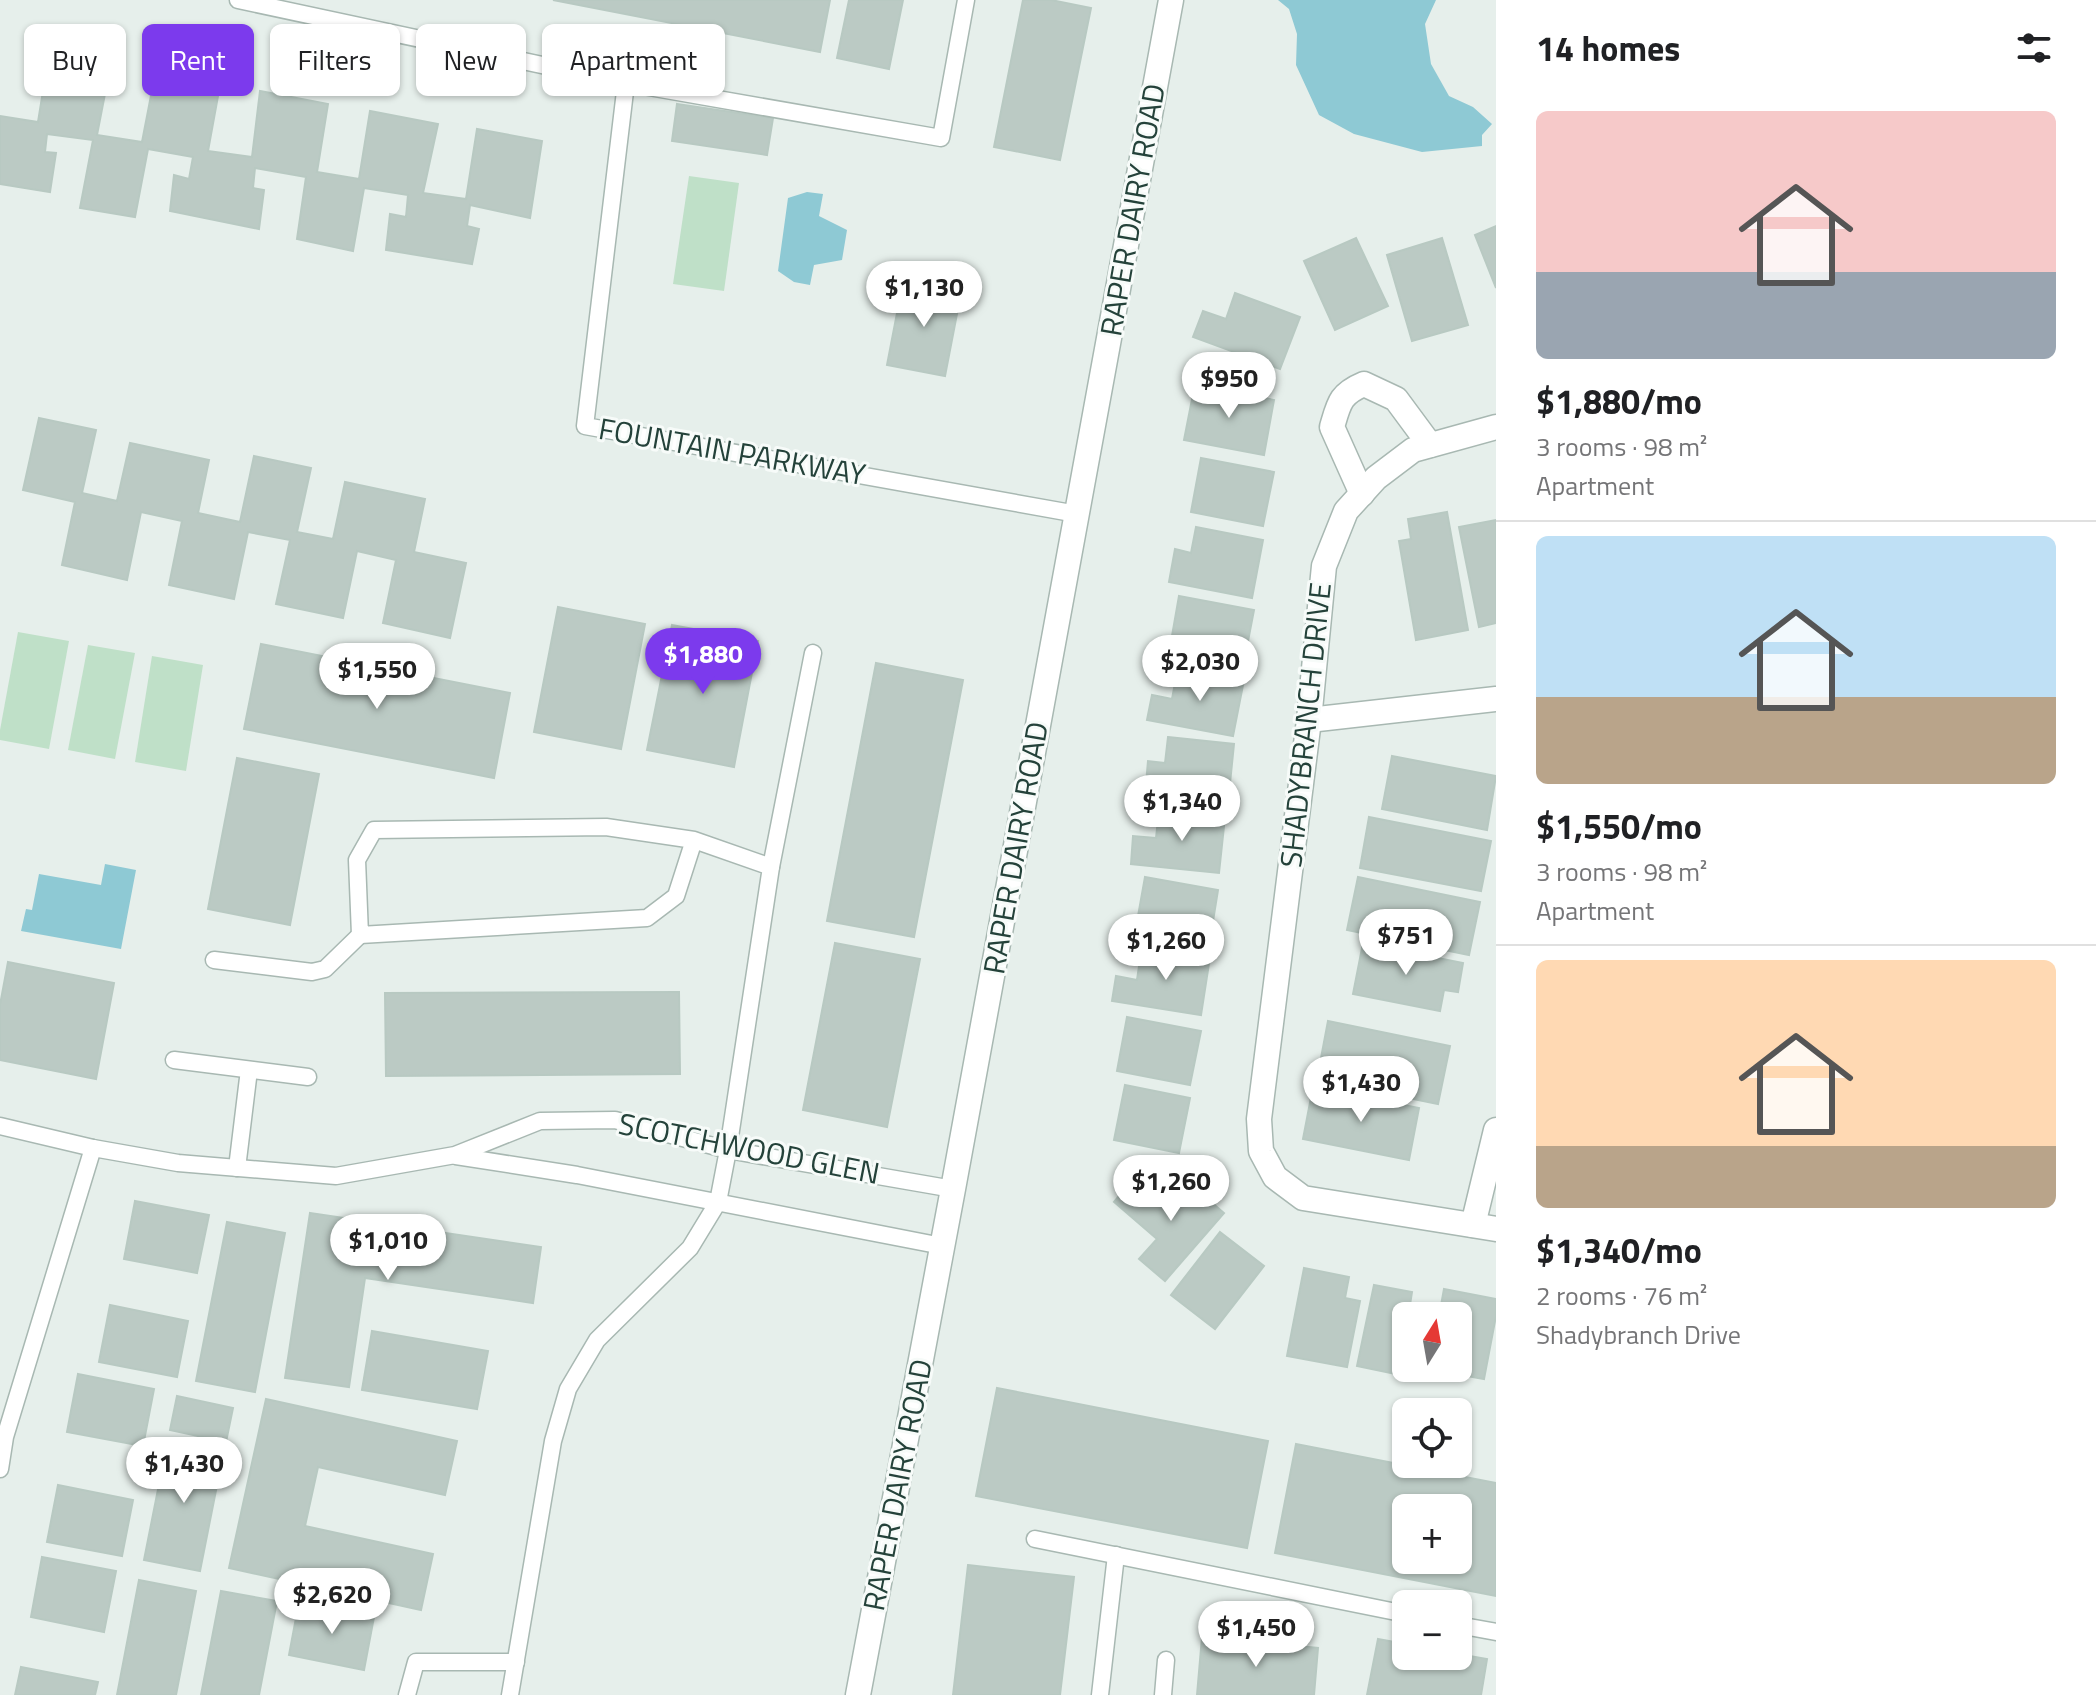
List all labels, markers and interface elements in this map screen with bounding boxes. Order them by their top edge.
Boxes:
text: 14 homes [1536,22,1680,74]
chip: Buy [24,24,126,96]
chip: Rent [142,24,254,96]
chip: Filters [270,24,400,96]
chip: New [416,24,526,96]
chip: Apartment [542,24,725,96]
icon: filters [2012,26,2056,70]
street label: RAPER DAIRY ROAD [1087,80,1177,340]
icon: home [1724,163,1868,307]
pin: $1,130 [859,261,989,329]
text: $1,130 [884,267,964,306]
pin: $950 [1182,352,1276,420]
text: $950 [1200,358,1258,397]
text: $1,880/mo [1536,375,1702,427]
street label: FOUNTAIN PARKWAY [595,405,869,497]
text: 3 rooms · 98 m² [1536,427,1707,466]
text: Apartment [1536,466,1654,505]
street label: SHADYBRANCH DRIVE [1267,580,1343,870]
icon: home [1724,588,1868,732]
pin: $1,880 [638,628,768,696]
text: $1,880 [663,634,743,673]
pin: $2,030 [1135,635,1265,703]
text: $2,030 [1160,641,1240,680]
pin: $1,550 [312,643,442,711]
text: $1,550 [337,649,417,688]
street label: RAPER DAIRY ROAD [970,718,1060,978]
pin: $1,340 [1117,775,1247,843]
text: $1,340 [1142,781,1222,820]
text: $1,550/mo [1536,800,1702,852]
text: 3 rooms · 98 m² [1536,852,1707,891]
text: Apartment [1536,891,1654,930]
pin: $751 [1359,909,1453,977]
pin: $1,260 [1101,914,1231,982]
text: $751 [1377,915,1435,954]
text: $1,260 [1126,920,1206,959]
icon: home [1724,1012,1868,1156]
pin: $1,430 [1296,1056,1426,1124]
text: $1,430 [1321,1062,1401,1101]
street label: SCOTCHWOOD GLEN [615,1100,884,1196]
pin: $1,260 [1106,1155,1236,1223]
text: $1,260 [1131,1161,1211,1200]
pin: $1,010 [323,1214,453,1282]
text: $1,010 [348,1220,428,1259]
text: $1,340/mo [1536,1224,1702,1276]
text: 2 rooms · 76 m² [1536,1276,1707,1315]
north arrow [1392,1302,1472,1382]
map controls [1392,1302,1472,1670]
text: Shadybranch Drive [1536,1315,1741,1354]
street label: RAPER DAIRY ROAD [850,1355,944,1615]
button: locate [1392,1398,1472,1478]
pin: $1,430 [119,1437,249,1505]
text: $1,430 [144,1443,224,1482]
button: + [1392,1494,1472,1574]
pin: $2,620 [267,1568,397,1636]
text: $2,620 [292,1574,372,1613]
button: − [1392,1590,1472,1670]
pin: $1,450 [1191,1601,1321,1669]
text: $1,450 [1216,1607,1296,1646]

